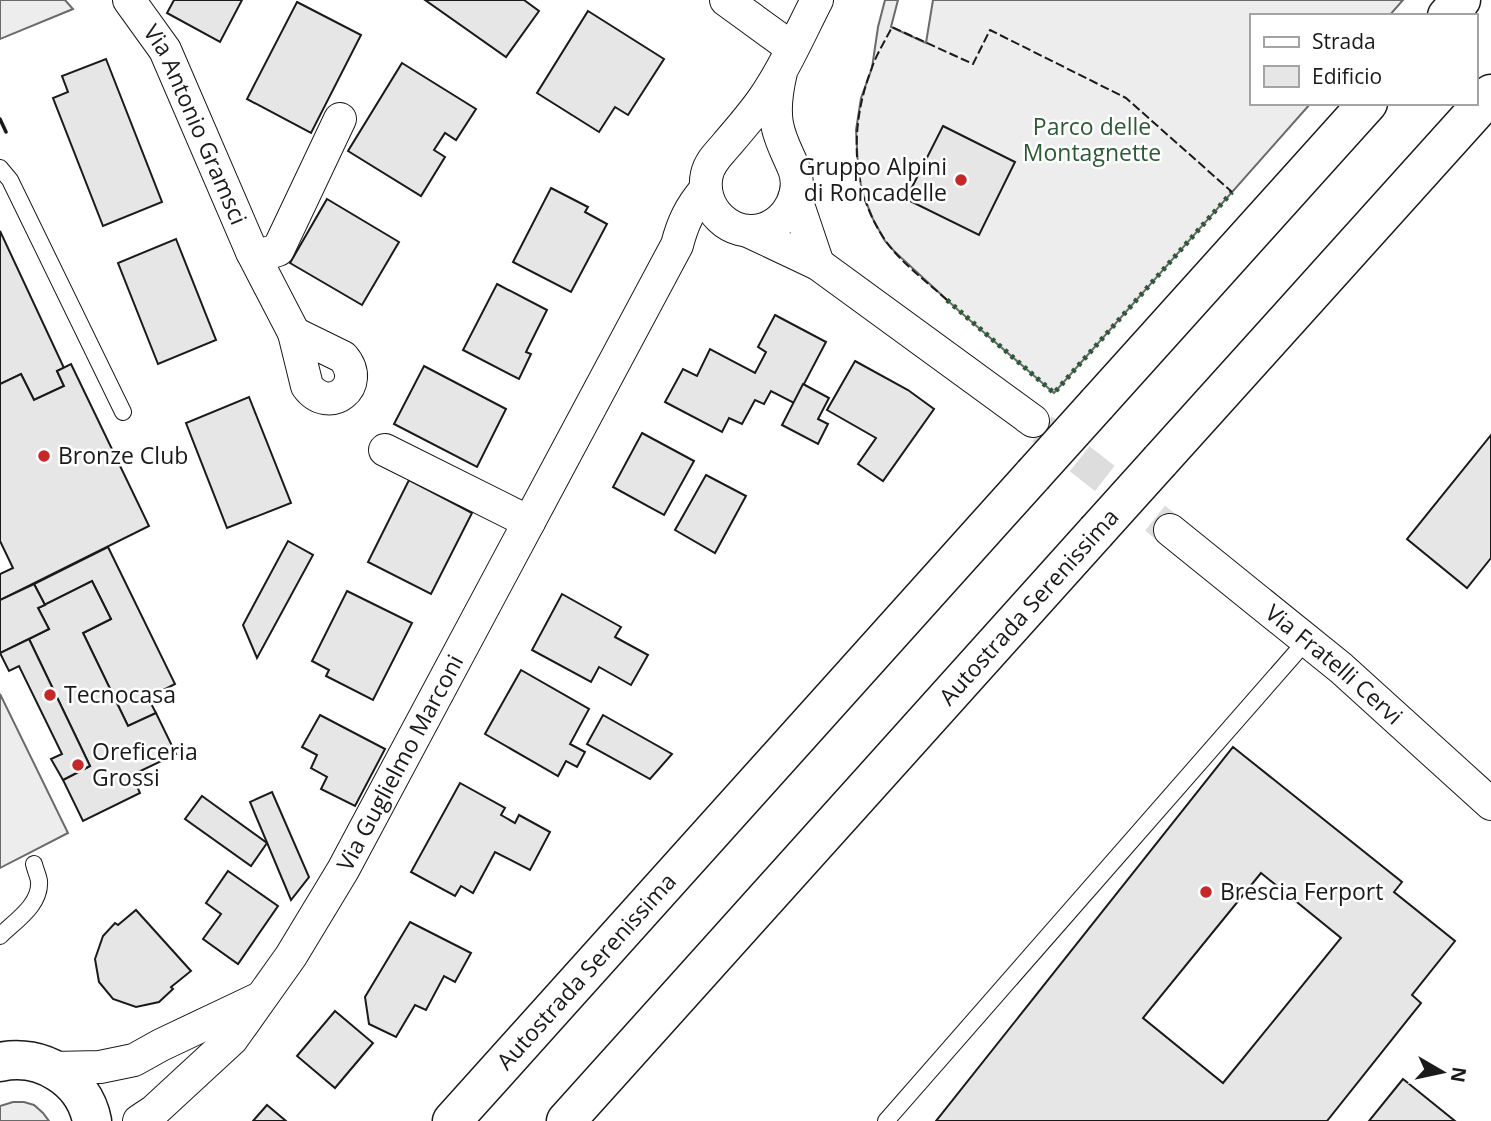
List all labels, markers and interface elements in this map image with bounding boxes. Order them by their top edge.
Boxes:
legend [1250,14,1477,105]
street label: Via Antonio Gramsci [136,17,255,229]
text: Strada [1312,27,1376,55]
text: Edificio [1312,62,1382,90]
park label: Parco delle Montagnette [1023,110,1161,168]
place label: Gruppo Alpini di Roncadelle [799,150,947,208]
marker: Gruppo Alpini di Roncadelle [953,172,969,188]
place label: Bronze Club [58,439,188,471]
marker: Bronze Club [36,448,52,464]
street label: Autostrada Serenissima [931,501,1125,712]
street label: Via Fratelli Cervi [1259,596,1410,731]
street label: Via Guglielmo Marconi [329,649,470,876]
place label: Tecnocasa [64,678,176,710]
marker: Tecnocasa [42,687,58,703]
place label: Oreficeria Grossi [92,735,198,793]
marker: Oreficeria Grossi [70,757,86,773]
street label: Autostrada Serenissima [489,866,683,1076]
place label: Brescia Ferport [1220,875,1383,907]
marker: Brescia Ferport [1198,884,1214,900]
north arrow [1407,1037,1477,1107]
text: N [1445,1065,1473,1084]

